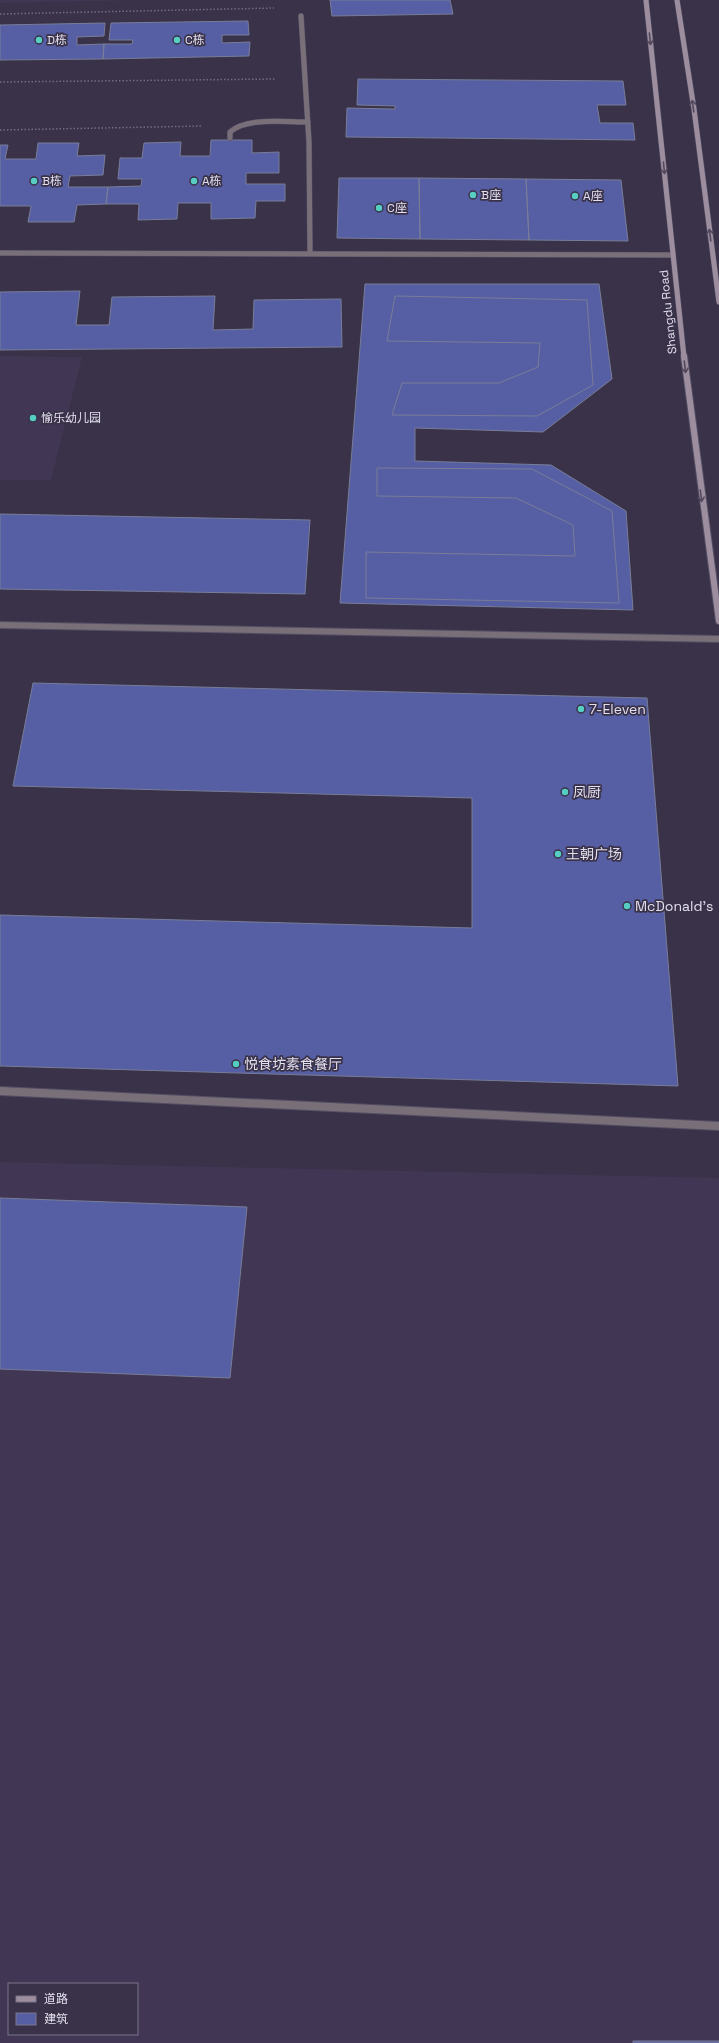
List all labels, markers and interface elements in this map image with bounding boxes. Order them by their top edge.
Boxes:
place label: D栋 [47,32,67,48]
place label: C栋 [185,32,205,48]
one-way arrow [647,32,654,45]
marker: D栋 [34,35,44,45]
marker: C栋 [172,35,182,45]
one-way arrow [689,100,697,113]
one-way arrow [660,161,667,174]
place label: B栋 [42,173,62,189]
place label: A栋 [202,173,222,189]
marker: B栋 [29,176,39,186]
marker: A栋 [189,176,199,186]
place label: B座 [481,187,501,203]
place label: A座 [583,188,603,204]
marker: B座 [468,190,478,200]
marker: A座 [570,191,580,201]
place label: C座 [387,200,407,216]
marker: C座 [374,203,384,213]
one-way arrow [706,229,714,242]
street label: Shangdu Road [656,269,680,355]
one-way arrow [681,360,689,373]
place label: 愉乐幼儿园 [41,410,101,426]
marker: 愉乐幼儿园 [28,413,38,423]
one-way arrow [697,489,705,502]
place label: 7-Eleven [589,700,646,718]
marker: 7-Eleven [576,704,586,714]
place label: 凤厨 [573,783,601,801]
marker: 凤厨 [560,787,570,797]
place label: 王朝广场 [566,845,622,863]
marker: 王朝广场 [553,849,563,859]
place label: McDonald's [635,897,713,915]
marker: McDonald's [622,901,632,911]
place label: 悦食坊素食餐厅 [244,1055,342,1073]
marker: 悦食坊素食餐厅 [231,1059,241,1069]
legend [8,1983,138,2035]
text: 道路 [44,1991,68,2007]
text: 建筑 [44,2011,68,2027]

